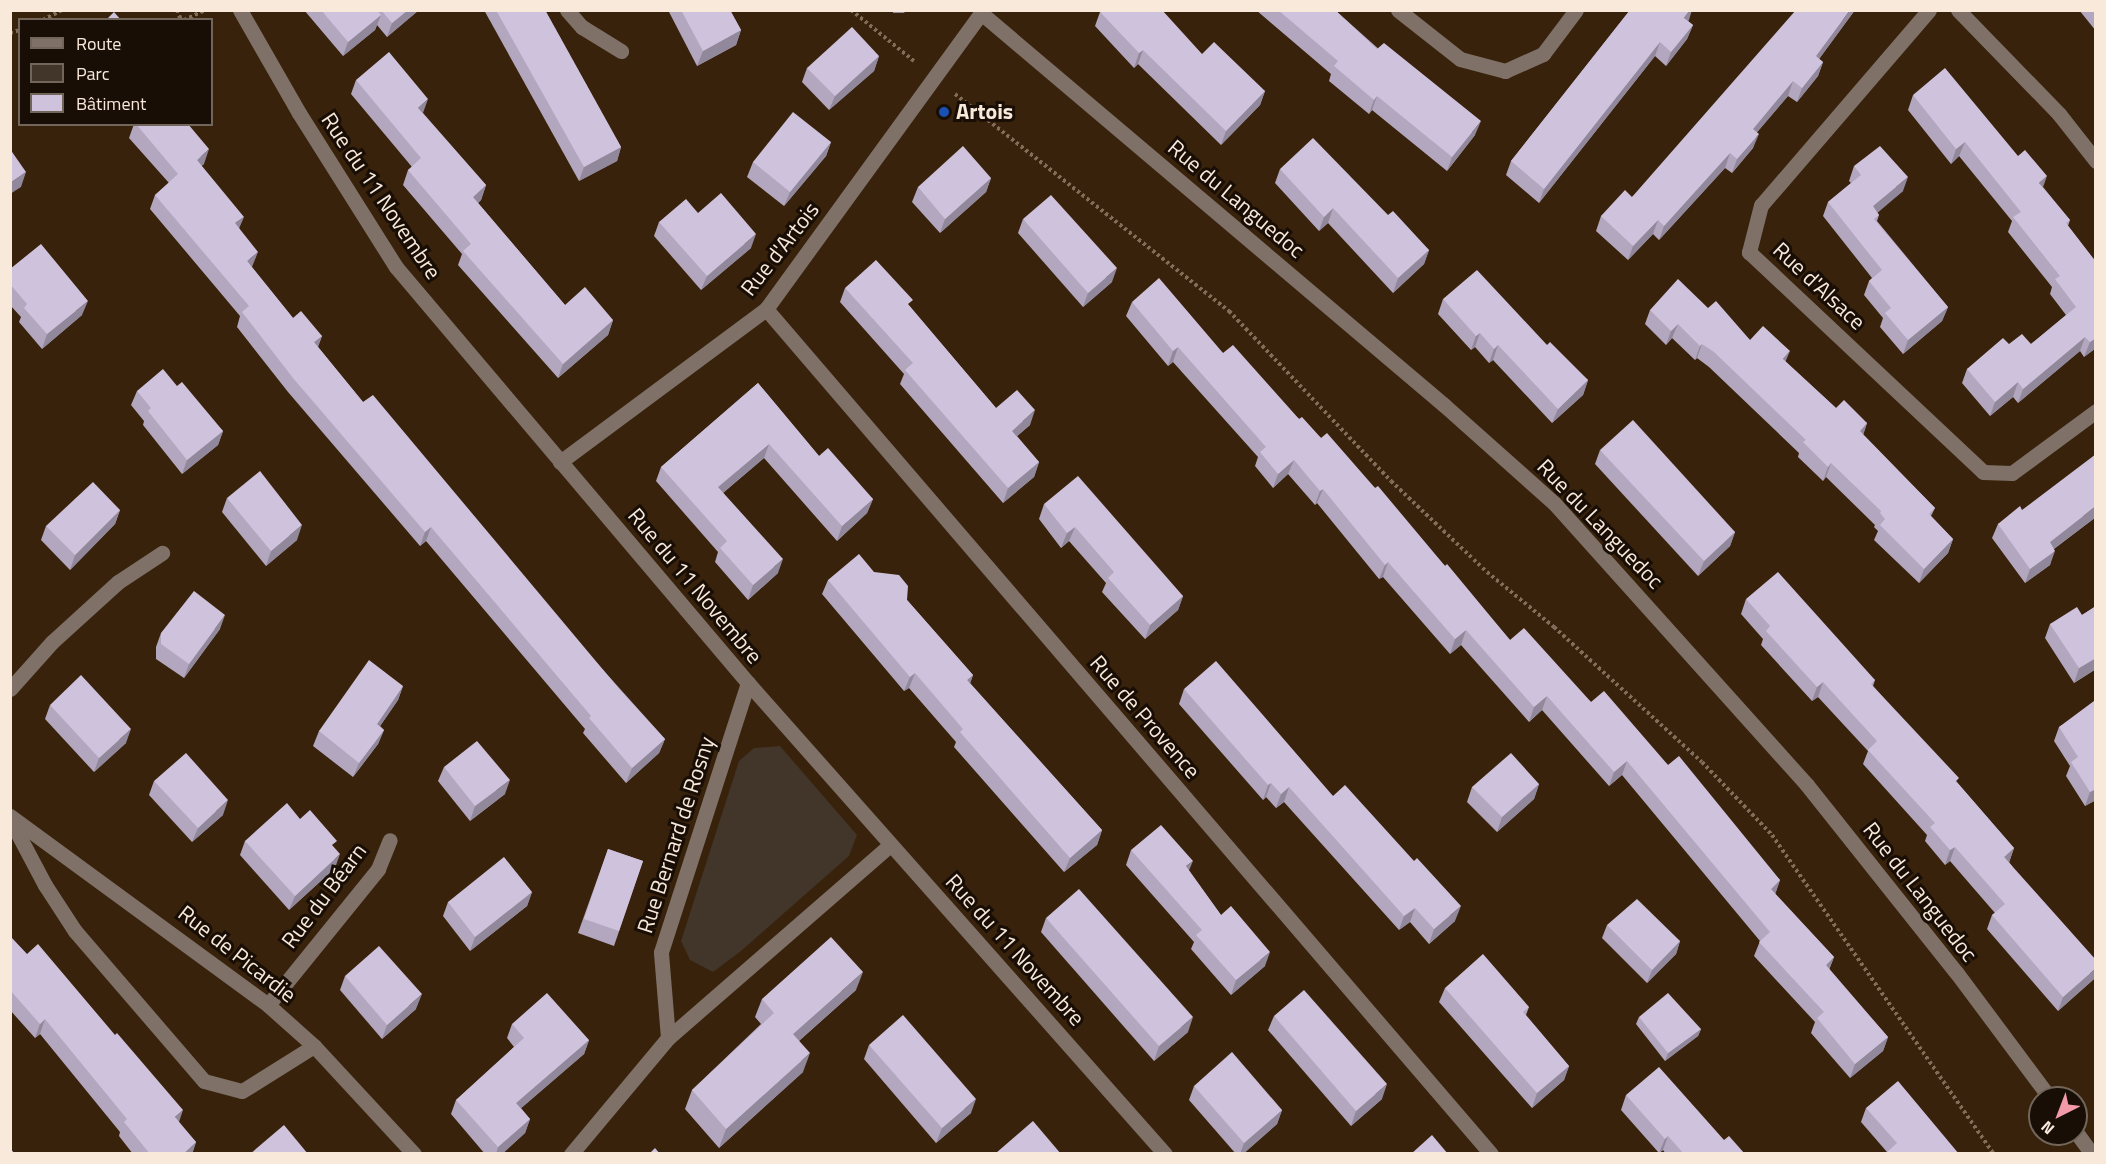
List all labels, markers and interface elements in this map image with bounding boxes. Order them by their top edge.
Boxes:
legend [18,18,213,126]
text: Route [76,30,121,57]
text: Parc [76,60,110,87]
text: Bâtiment [76,90,146,117]
place label: Artois [956,99,1013,125]
marker: Artois [937,105,951,119]
street label: Rue du 11 Novembre [316,108,446,284]
street label: Rue du Languedoc [1163,134,1309,264]
street label: Rue d'Artois [735,197,825,301]
street label: Rue d'Alsace [1767,237,1871,335]
street label: Rue du Languedoc [1532,454,1668,594]
street label: Rue du 11 Novembre [622,503,768,669]
street label: Rue de Provence [1084,650,1206,784]
street label: Rue Bernard de Rosny [632,733,720,937]
street label: Rue du Languedoc [1857,817,1983,967]
street label: Rue du Béarn [276,838,372,954]
street label: Rue du 11 Novembre [940,869,1090,1031]
street label: Rue de Picardie [173,900,301,1008]
north arrow [2028,1086,2088,1146]
text: N [2035,1115,2059,1141]

